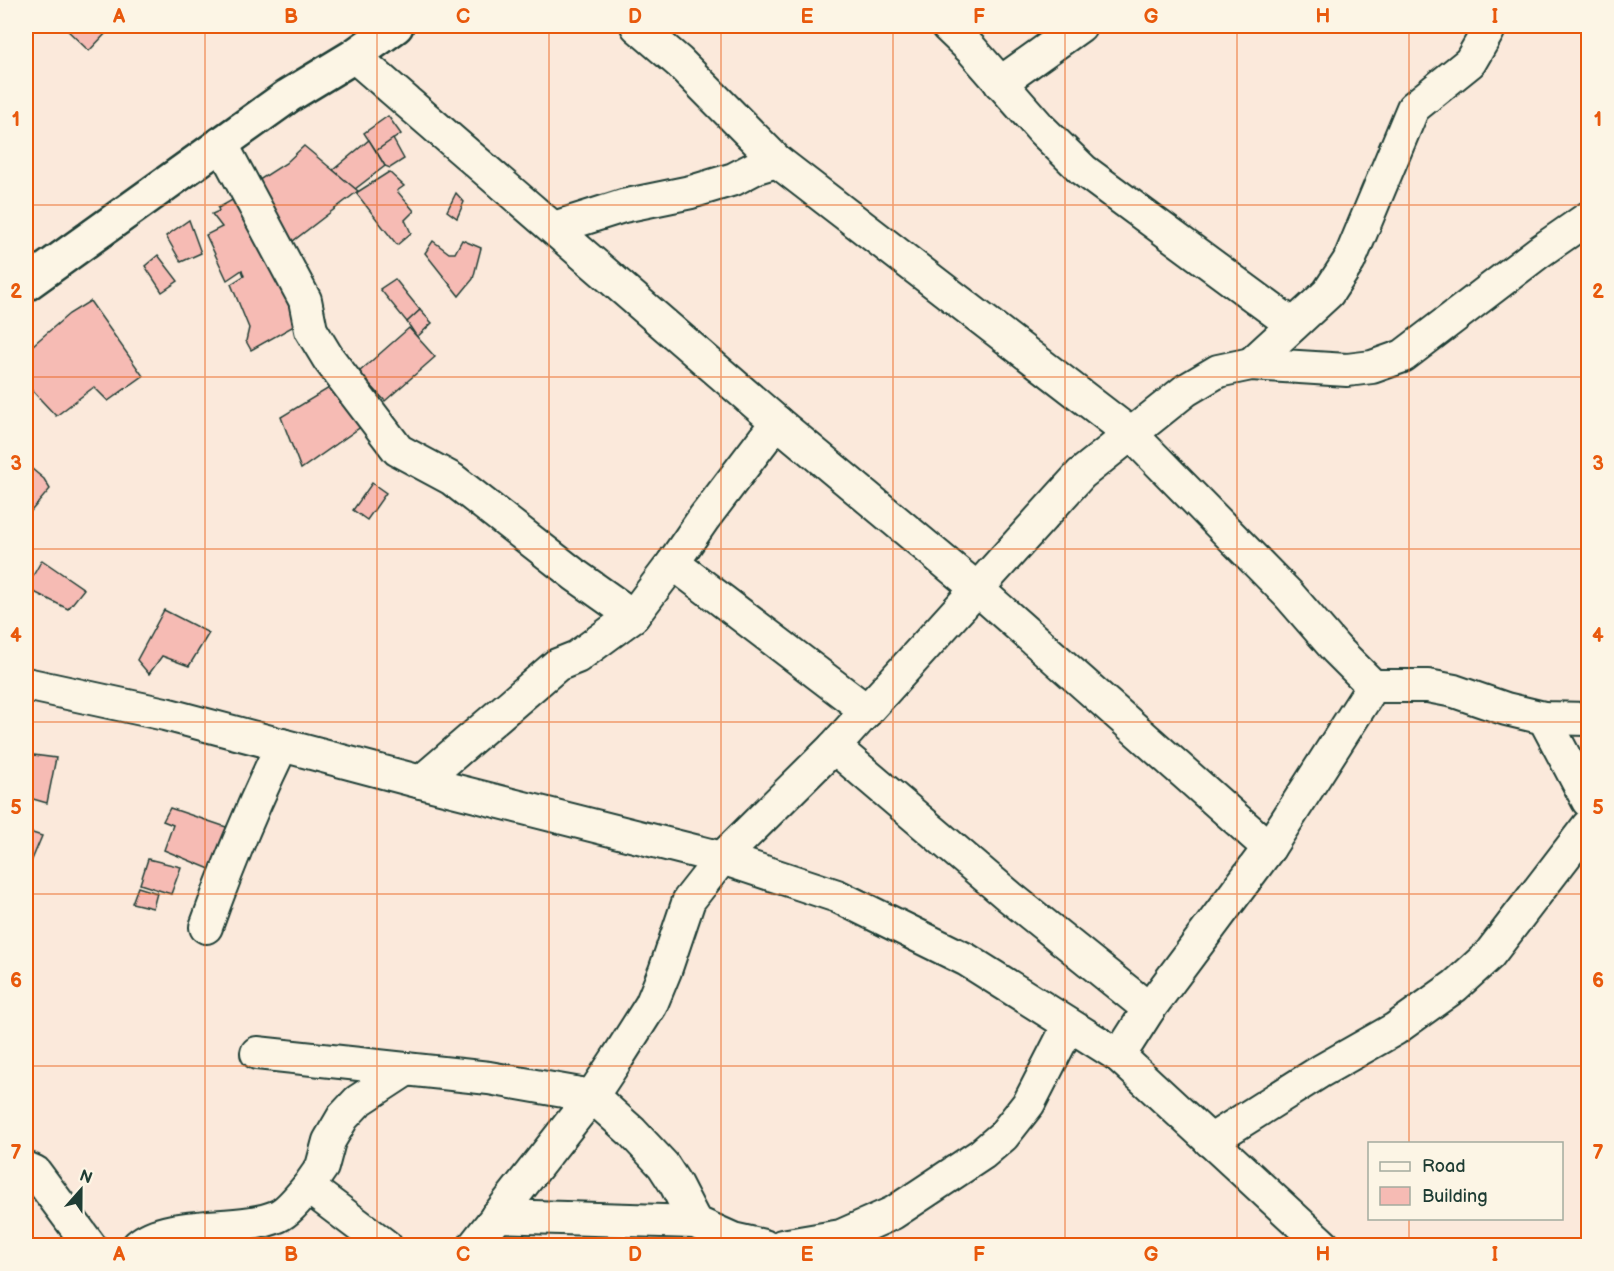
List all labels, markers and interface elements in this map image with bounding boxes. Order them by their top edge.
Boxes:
text: A [112,5,126,29]
text: B [284,5,298,29]
text: C [456,5,470,29]
text: D [628,5,642,29]
text: E [801,5,814,29]
text: F [973,5,985,29]
text: G [1144,5,1159,29]
text: H [1316,5,1330,29]
text: I [1492,5,1498,29]
text: 1 [12,108,20,132]
text: 1 [1594,108,1602,132]
text: 2 [10,280,22,304]
text: 2 [1592,280,1604,304]
text: 3 [10,452,22,476]
text: 3 [1592,452,1604,476]
text: 4 [10,624,22,648]
text: 4 [1592,624,1604,648]
text: 5 [10,796,22,820]
text: 5 [1592,796,1604,820]
text: 6 [10,969,22,993]
text: 6 [1592,969,1604,993]
text: 7 [10,1141,22,1165]
text: 7 [1592,1141,1604,1165]
legend [1368,1142,1563,1220]
text: Road [1422,1156,1466,1177]
north arrow [51,1160,111,1220]
text: N [77,1166,95,1188]
text: Building [1422,1186,1488,1207]
text: A [112,1243,126,1267]
text: B [284,1243,298,1267]
text: C [456,1243,470,1267]
text: D [628,1243,642,1267]
text: E [801,1243,814,1267]
text: F [973,1243,985,1267]
text: G [1144,1243,1159,1267]
text: H [1316,1243,1330,1267]
text: I [1492,1243,1498,1267]

